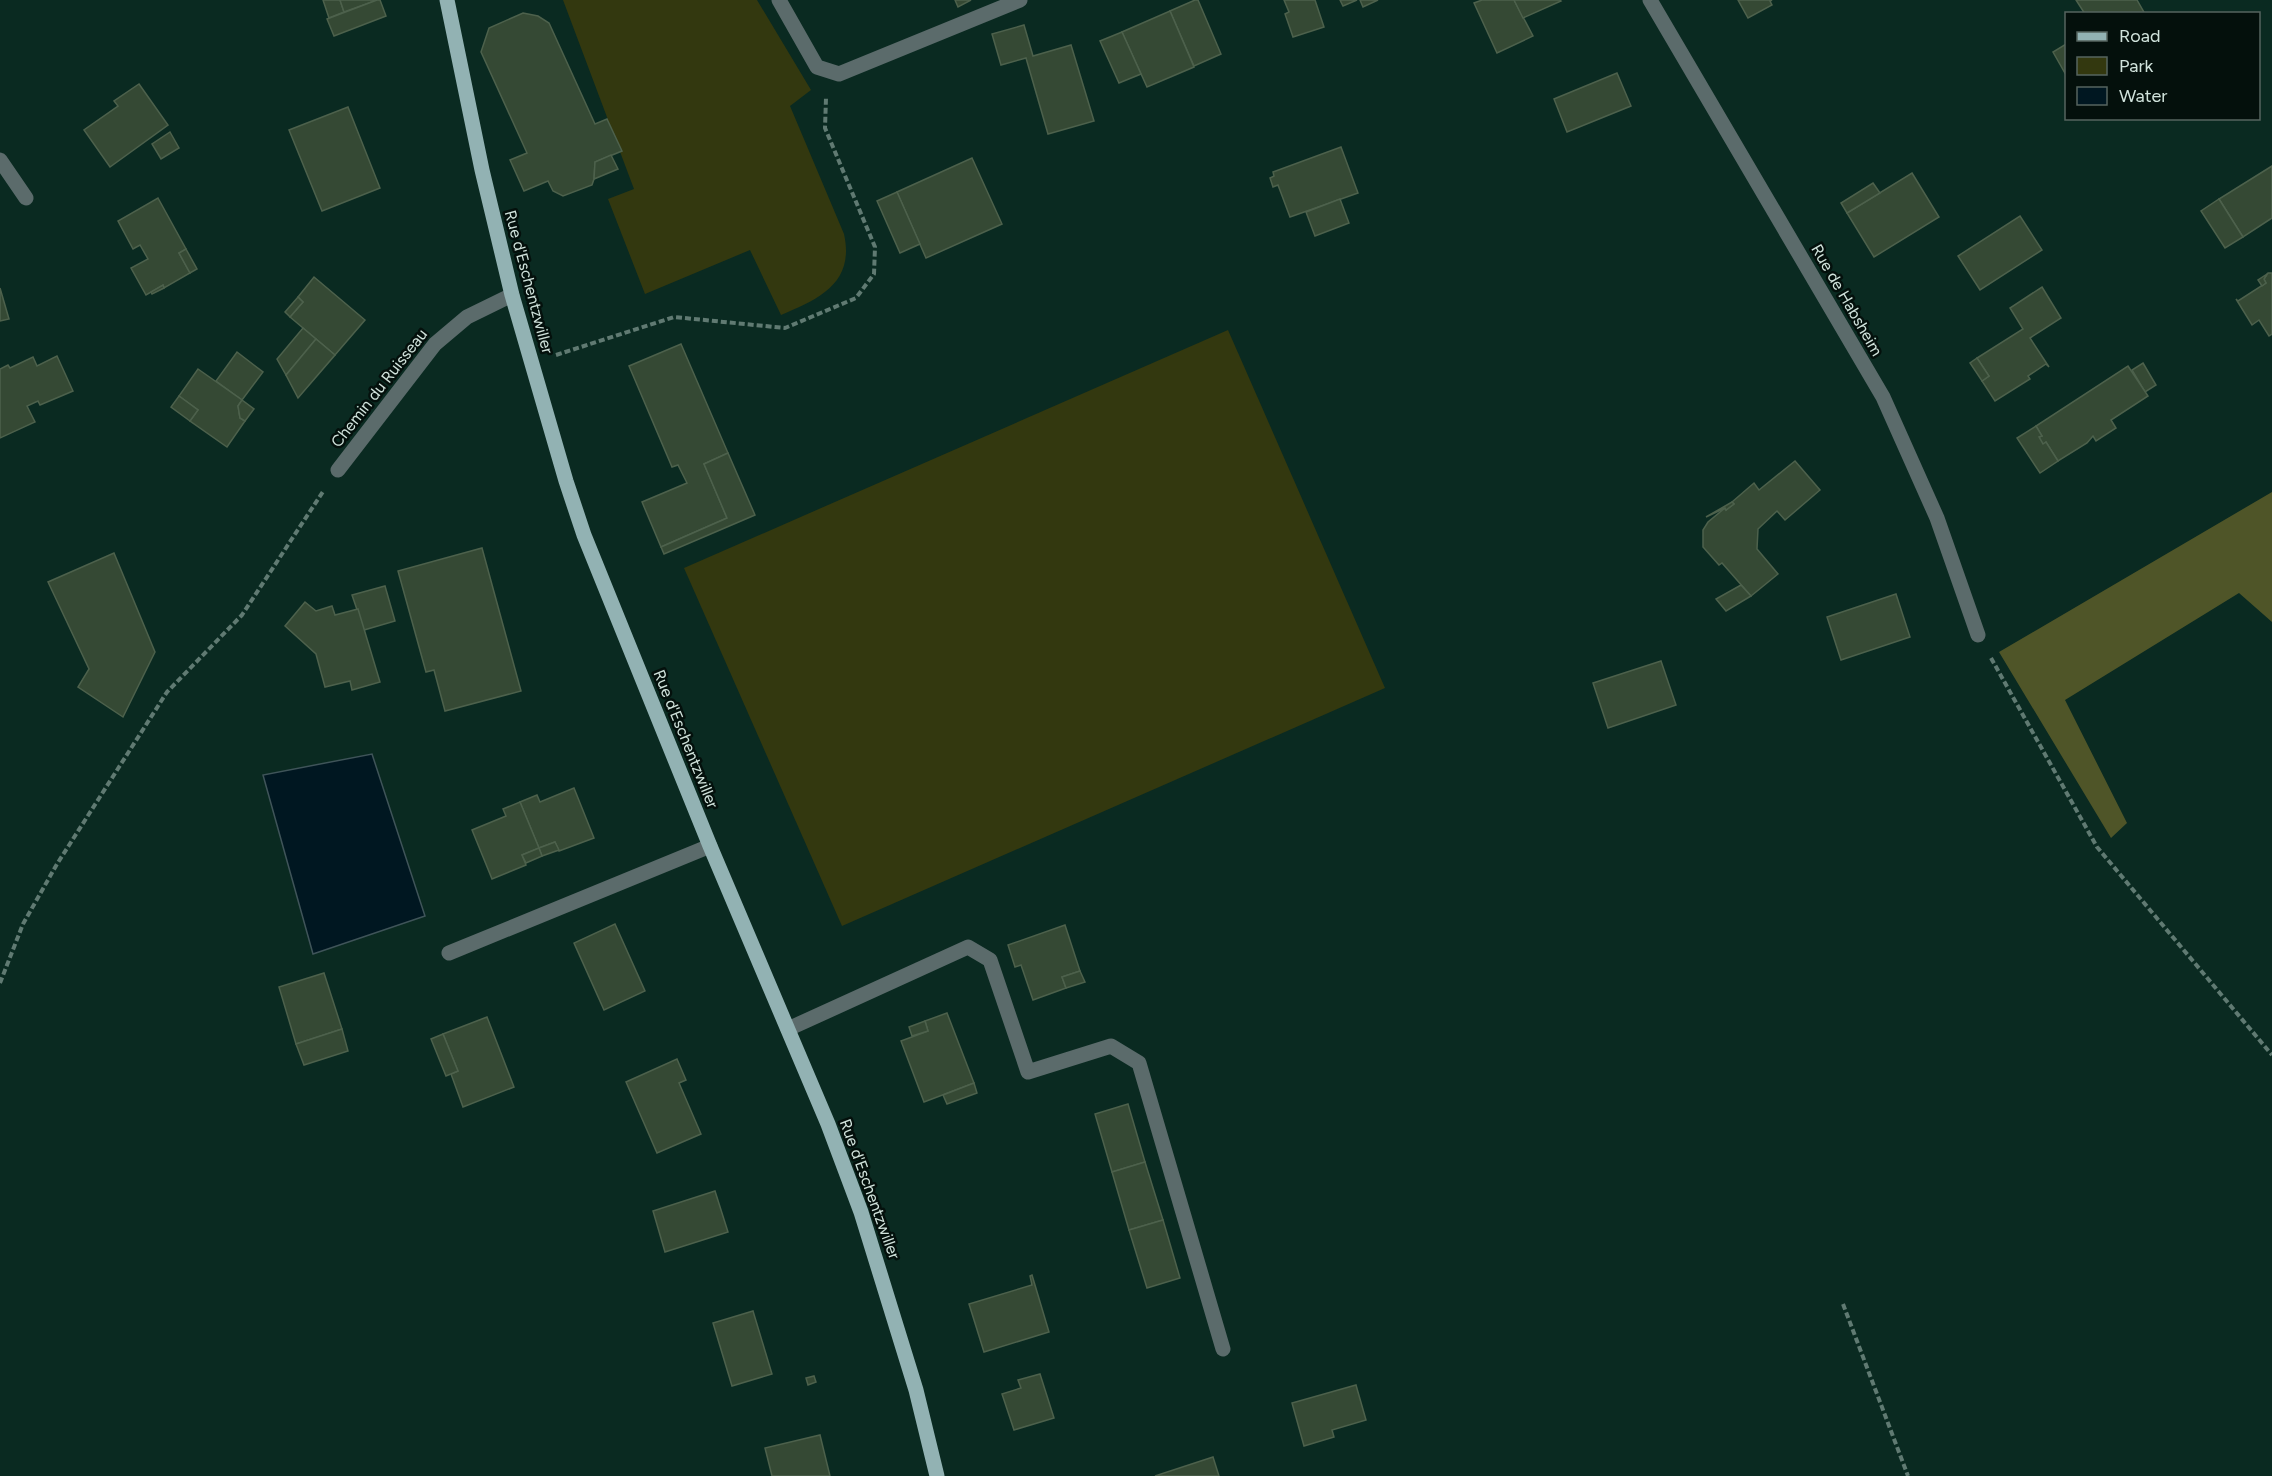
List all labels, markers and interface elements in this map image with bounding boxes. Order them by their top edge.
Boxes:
legend [2065,12,2260,120]
text: Road [2119,25,2160,47]
text: Park [2119,55,2154,77]
text: Water [2119,85,2167,107]
street label: Rue d'Eschentzwiller [501,208,557,356]
street label: Rue de Habsheim [1807,241,1887,359]
street label: Chemin du Ruisseau [327,325,431,451]
street label: Rue d'Eschentzwiller [650,667,723,812]
street label: Rue d'Eschentzwiller [836,1116,904,1262]

